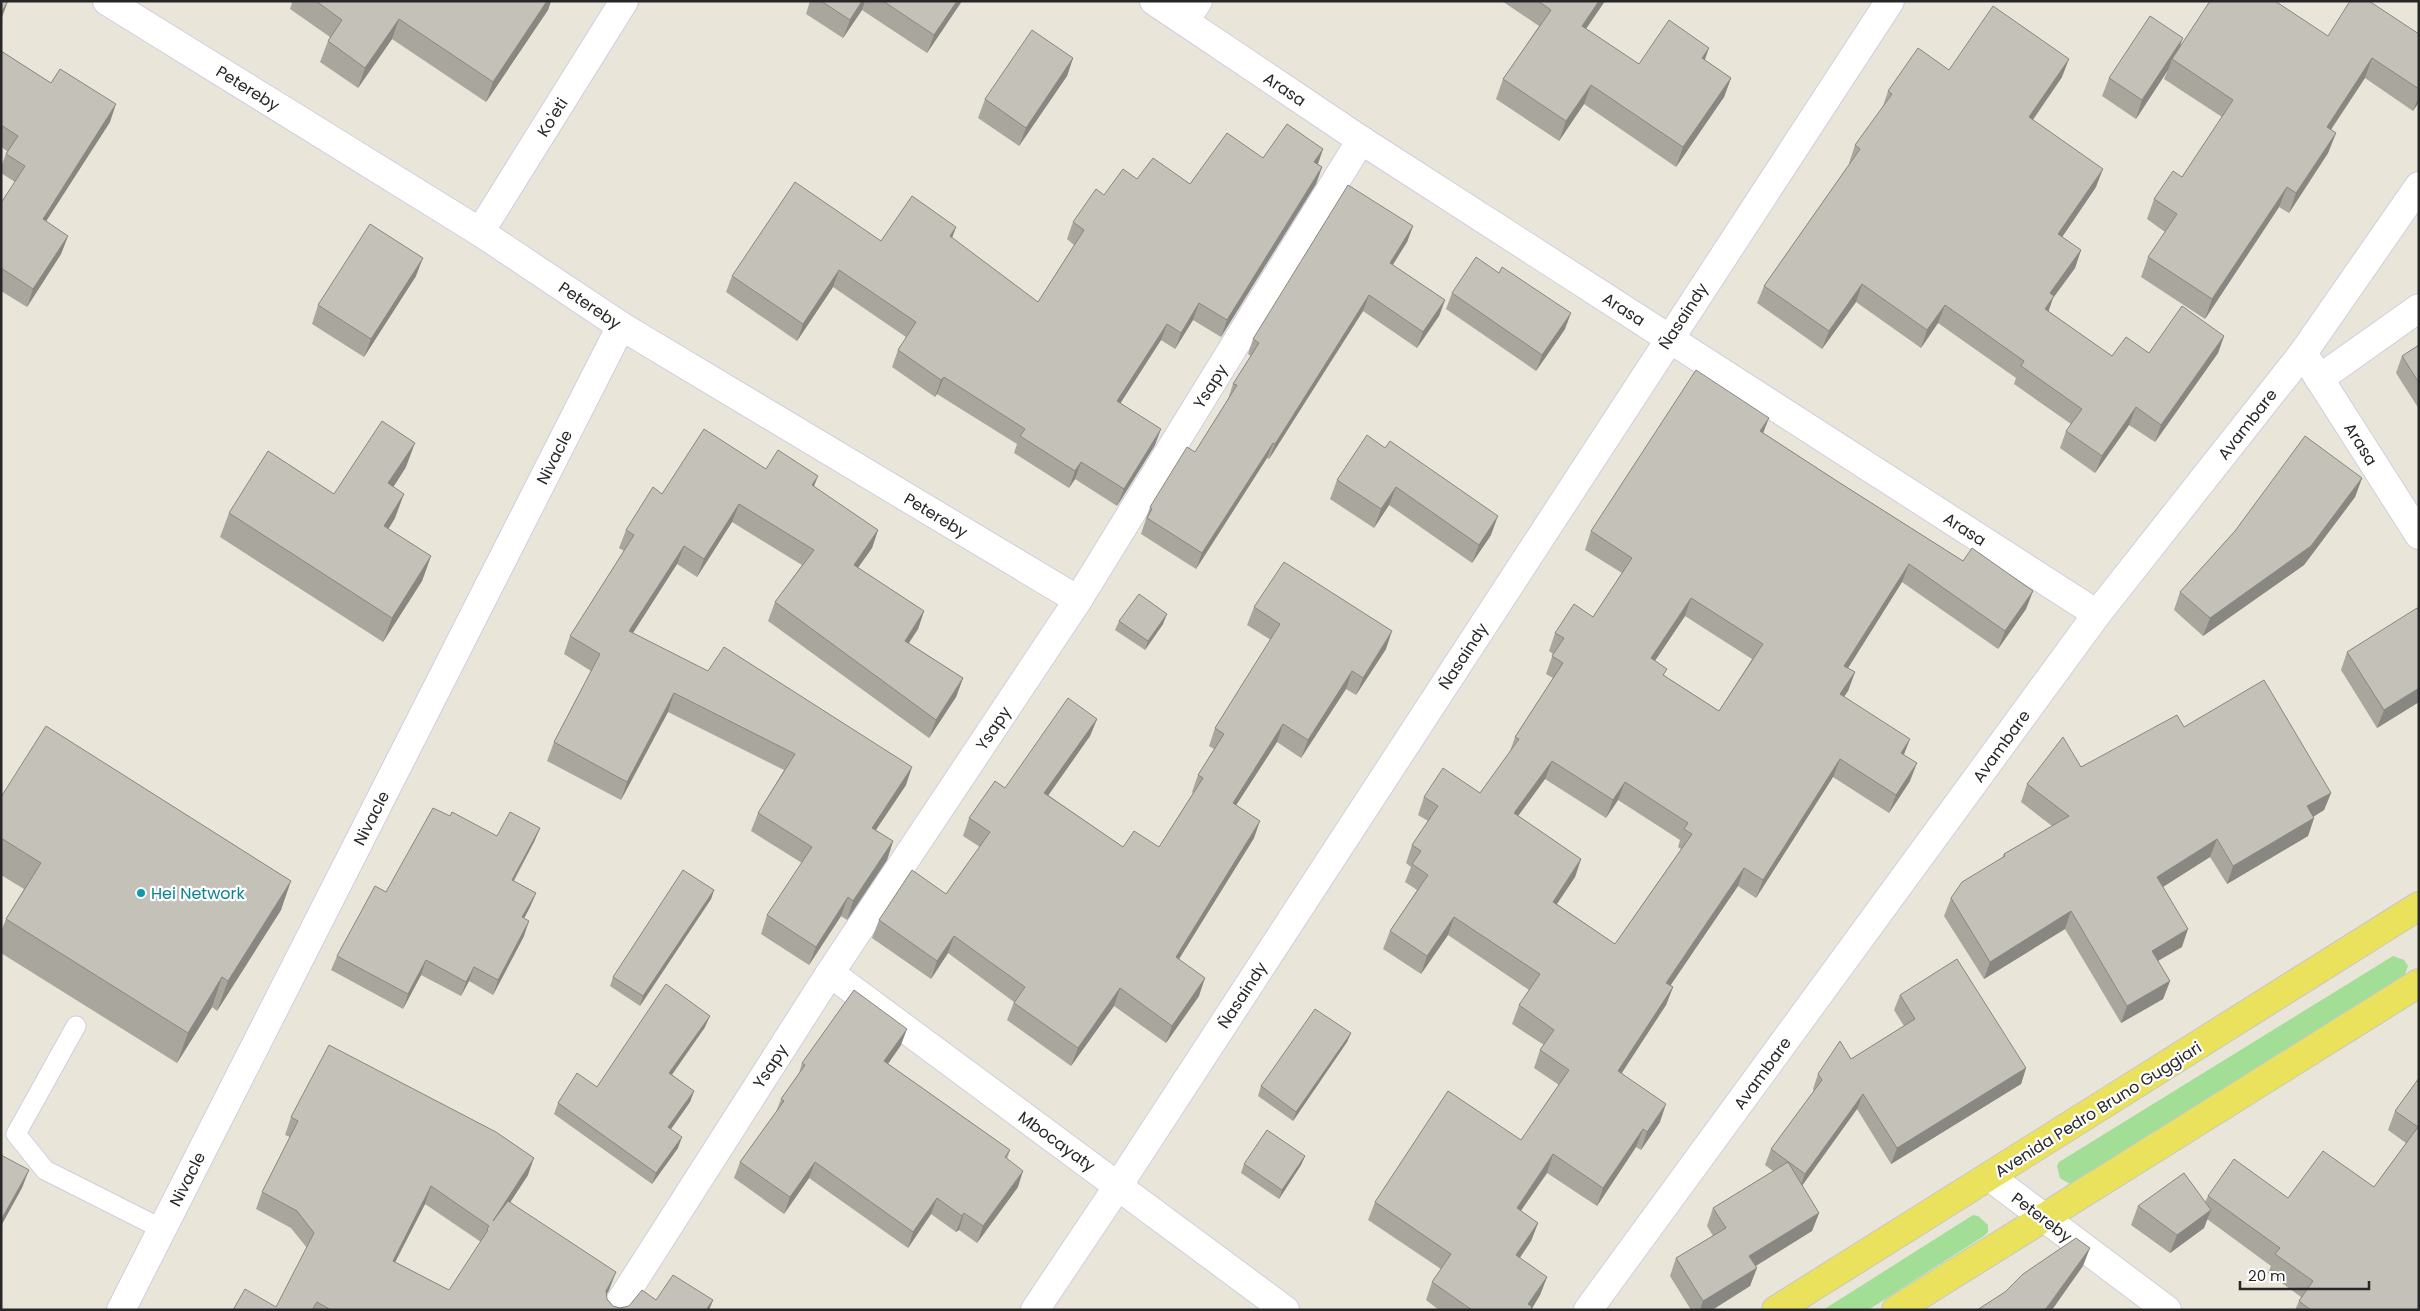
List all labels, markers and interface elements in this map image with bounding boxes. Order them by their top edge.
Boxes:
street label: Petereby [212,60,284,117]
street label: Arasa [1259,67,1311,112]
street label: Ko'eti [532,93,573,141]
street label: Petereby [554,276,625,335]
street label: Ñasaindy [1653,278,1714,354]
street label: Arasa [1598,287,1650,332]
street label: Ysapy [1188,360,1233,413]
street label: Avambare [2212,384,2283,465]
street label: Arasa [2338,418,2383,470]
street label: Nivacle [531,426,578,489]
street label: Petereby [900,487,972,543]
street label: Arasa [1939,507,1991,552]
street label: Ñasaindy [1433,618,1494,694]
street label: Ysapy [970,702,1016,755]
street label: Avambare [1967,705,2036,787]
street label: Nivacle [348,787,395,850]
place label: Hei Network [151,882,246,905]
marker: Hei Network [135,887,147,899]
street label: Ñasaindy [1212,957,1273,1033]
street label: Avambare [1728,1032,1797,1114]
street label: Avenida Pedro Bruno Guggiari [1990,1036,2206,1183]
street label: Ysapy [748,1040,793,1093]
street label: Mbocayaty [1014,1106,1100,1177]
street label: Nivacle [164,1148,211,1211]
street label: Petereby [2007,1187,2077,1248]
scale bar [2240,1258,2369,1290]
text: 20 m [2248,1265,2286,1286]

